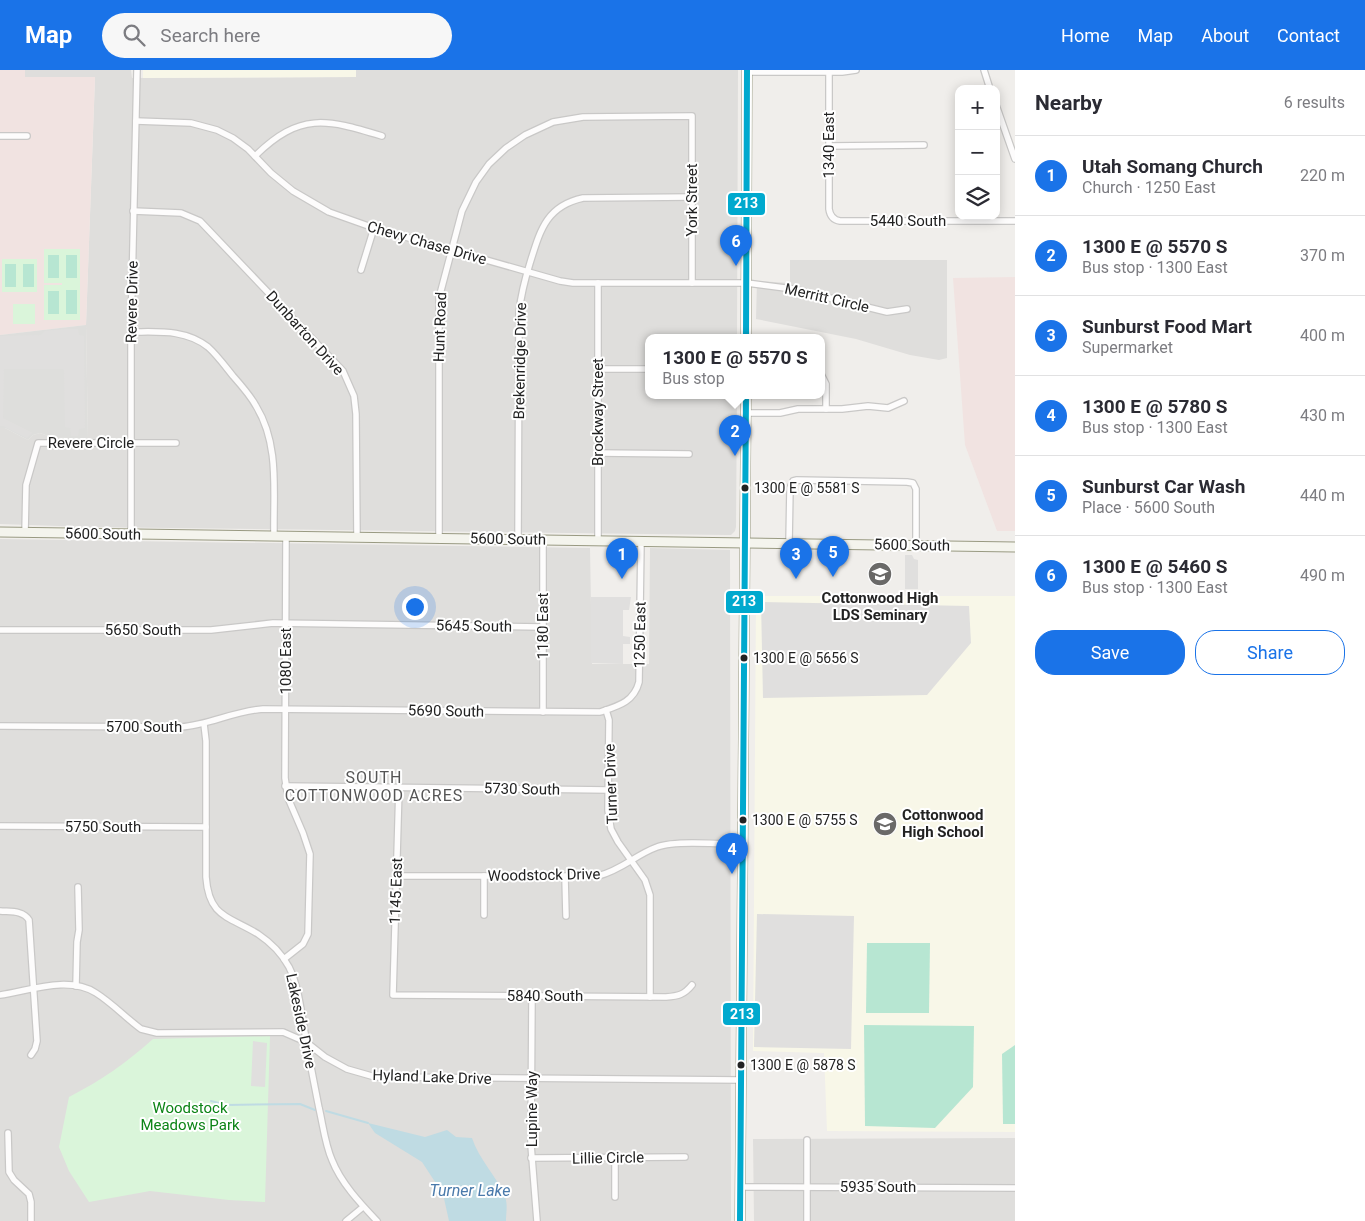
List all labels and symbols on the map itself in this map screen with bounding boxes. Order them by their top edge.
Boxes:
street label: 1340 East [820,112,838,178]
street label: York Street [683,163,701,237]
line badge: 213 [727,192,766,216]
text: 213 [734,195,758,211]
street label: 5440 South [870,212,946,230]
street label: Chevy Chase Drive [365,217,489,269]
pin: 6 [720,225,752,266]
street label: Revere Drive [122,261,142,343]
street label: Merritt Circle [783,280,871,316]
street label: Dunbarton Drive [262,287,348,379]
street label: Hunt Road [430,292,450,362]
street label: Brekenridge Drive [510,302,530,420]
street label: Brockway Street [589,358,607,466]
pin: 2 [719,415,751,456]
street label: Revere Circle [48,434,134,452]
place label: 1300 E @ 5581 S [754,480,860,496]
marker: 1300 E @ 5581 S [740,483,750,493]
street label: 5600 South [65,524,141,544]
street label: 5600 South [470,529,546,549]
street label: 5600 South [874,535,950,555]
pin: 5 [817,536,849,577]
pin: 1 [606,538,638,579]
pin: 3 [780,538,812,579]
school or university icon: Cottonwood High LDS Seminary [867,561,893,587]
place label: Cottonwood High LDS Seminary [822,589,938,624]
line badge: 213 [725,590,764,614]
street label: 1180 East [534,593,552,659]
text: 213 [732,593,756,609]
your location [402,594,428,620]
street label: 1250 East [630,601,650,669]
street label: 5645 South [436,616,512,636]
street label: 5650 South [105,621,181,639]
street label: 1080 East [277,628,295,694]
place label: 1300 E @ 5656 S [753,650,859,666]
marker: 1300 E @ 5656 S [739,653,749,663]
street label: 5690 South [408,701,484,721]
street label: 5700 South [106,718,182,736]
street label: Turner Drive [601,743,621,824]
district label: SOUTH COTTONWOOD ACRES [285,768,463,805]
street label: 5730 South [484,779,560,799]
place label: Cottonwood High School [902,806,984,841]
school or university icon: Cottonwood High School [872,811,898,837]
place label: 1300 E @ 5755 S [752,812,858,828]
marker: 1300 E @ 5755 S [738,815,748,825]
street label: 5750 South [65,818,141,836]
pin: 4 [716,833,748,874]
street label: 1145 East [386,857,406,925]
street label: Woodstock Drive [488,865,600,885]
street label: Lakeside Drive [282,972,320,1070]
street label: 5840 South [507,987,583,1005]
line badge: 213 [722,1002,761,1026]
text: 213 [730,1006,754,1022]
place label: 1300 E @ 5878 S [750,1057,856,1073]
marker: 1300 E @ 5878 S [736,1060,746,1070]
street label: Hyland Lake Drive [372,1066,492,1088]
street label: Lupine Way [523,1071,541,1147]
park label: Woodstock Meadows Park [140,1099,240,1134]
street label: Lillie Circle [572,1148,644,1168]
street label: 5935 South [840,1178,916,1196]
water label: Turner Lake [429,1181,511,1200]

